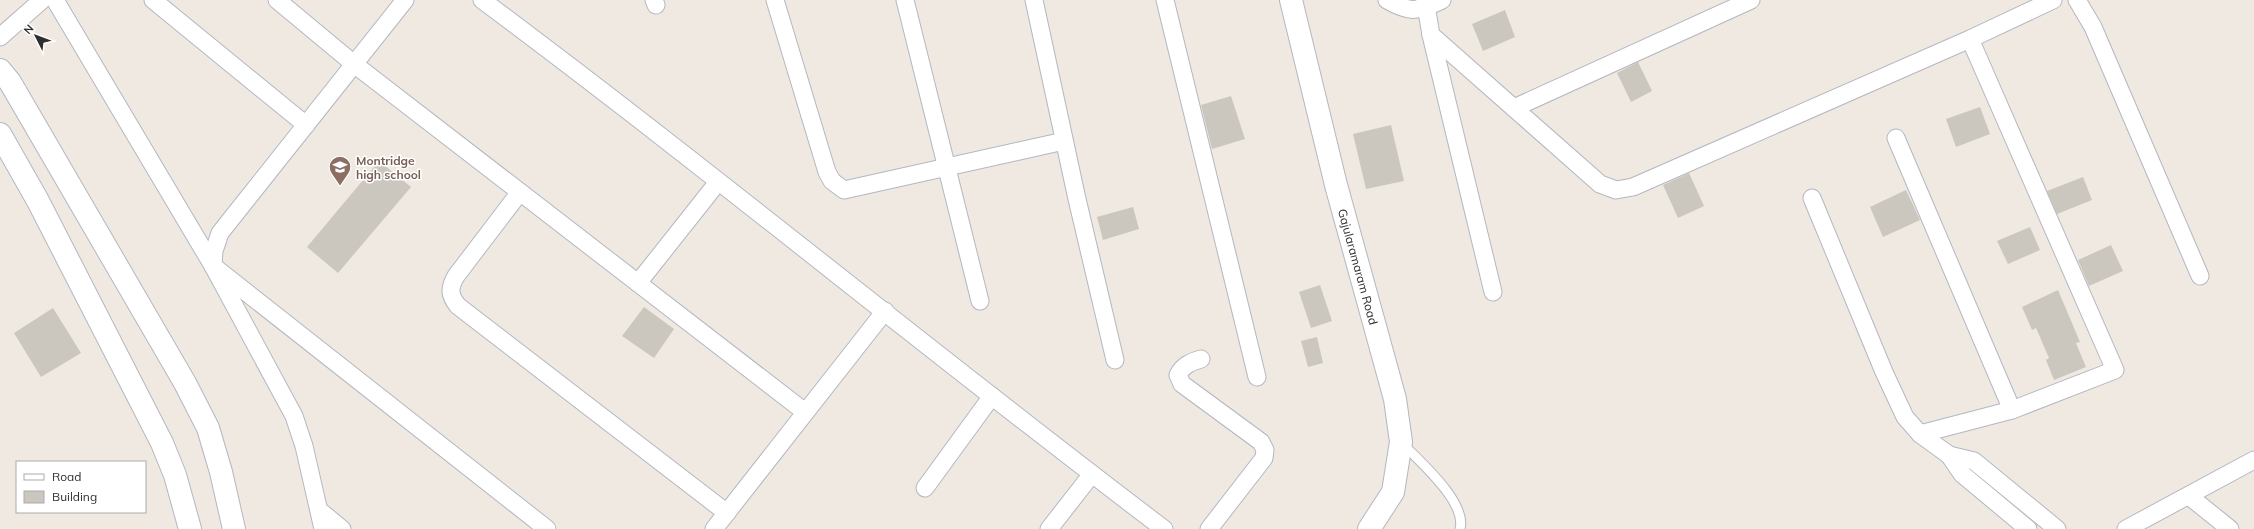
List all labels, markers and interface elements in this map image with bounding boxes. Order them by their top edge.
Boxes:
north arrow [16,16,56,56]
text: N [21,22,37,37]
place label: Montridge high school [356,153,421,182]
school or university icon: Montridge high school [327,154,353,187]
street label: Gajularamaram Road [1335,207,1382,326]
legend [16,461,146,513]
text: Road [52,469,81,484]
text: Building [52,489,97,504]

